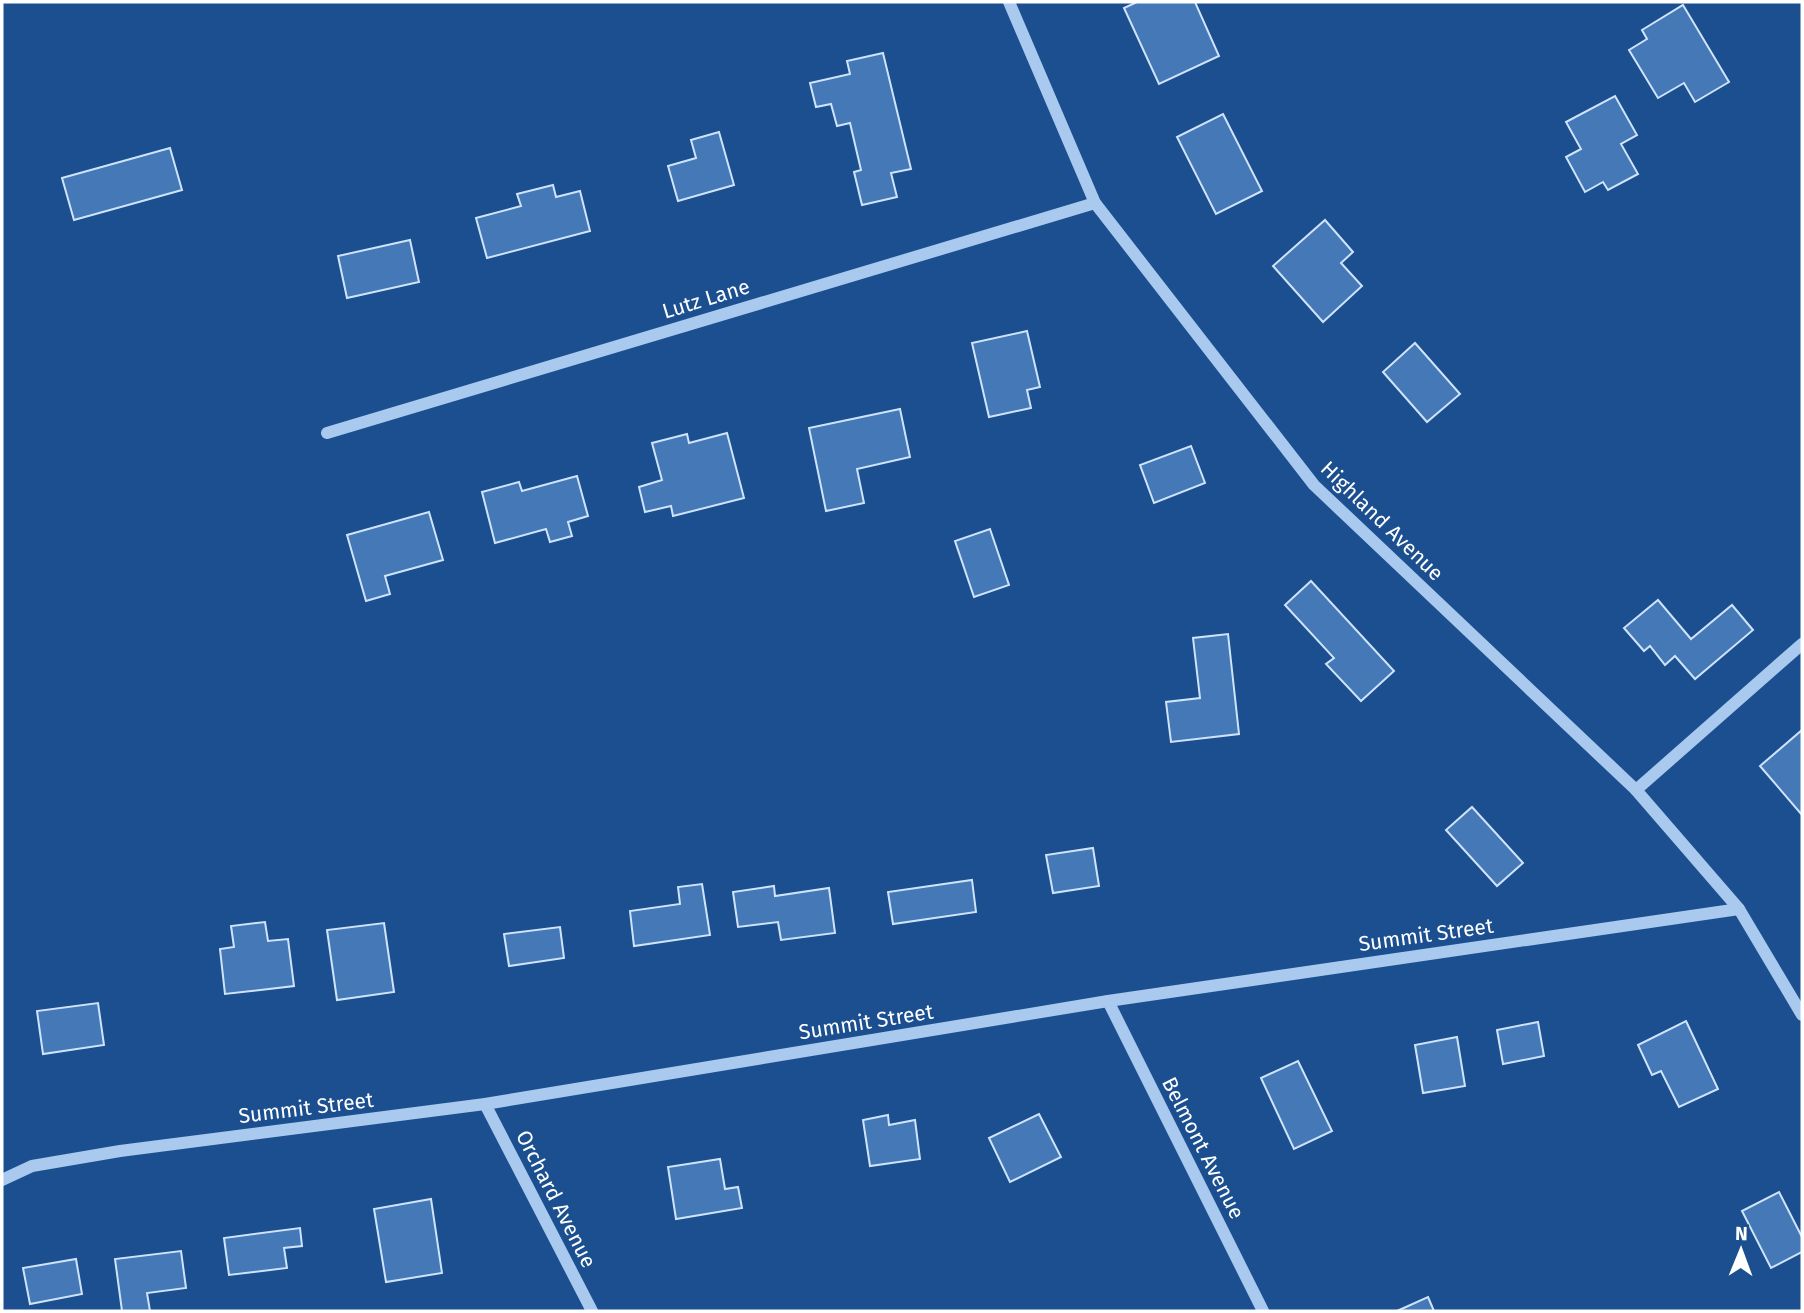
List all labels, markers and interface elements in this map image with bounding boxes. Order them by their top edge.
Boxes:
street label: Lutz Lane [659,273,753,325]
street label: Highland Avenue [1315,456,1449,586]
street label: Summit Street [1357,913,1495,957]
street label: Summit Street [797,998,935,1045]
street label: Belmont Avenue [1156,1073,1250,1223]
street label: Summit Street [237,1087,375,1129]
street label: Orchard Avenue [510,1126,602,1272]
north arrow [1706,1215,1776,1285]
text: N [1735,1222,1748,1245]

